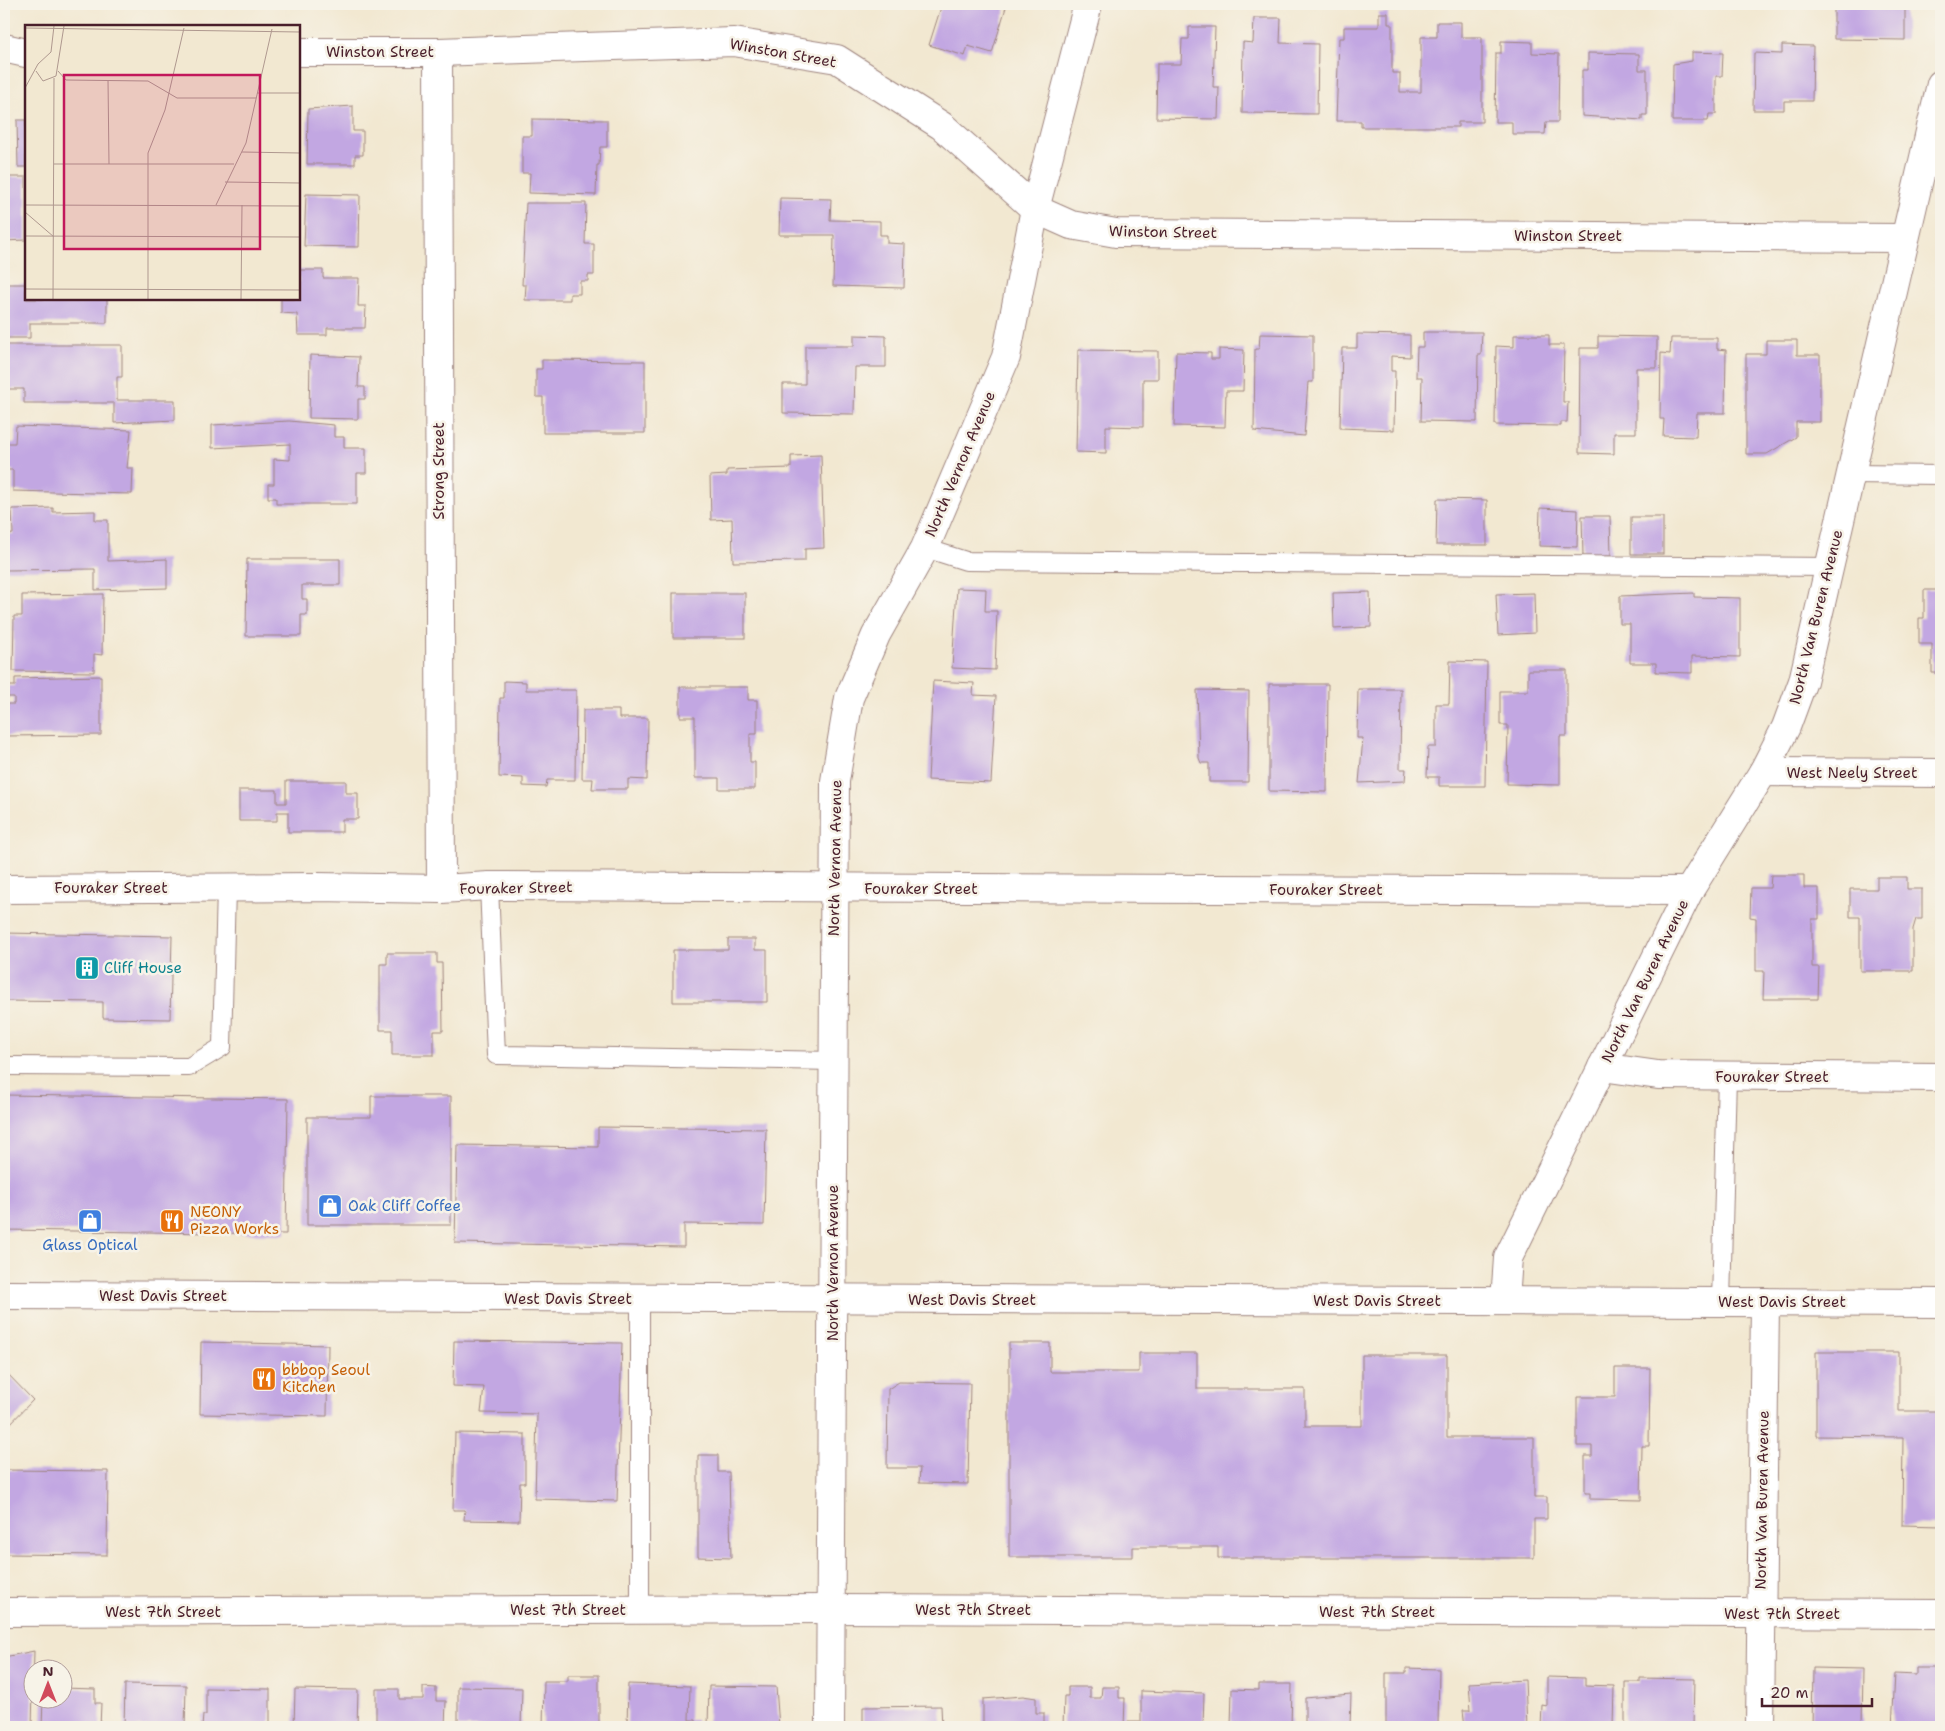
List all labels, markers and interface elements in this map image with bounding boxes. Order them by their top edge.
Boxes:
inset map [25,25,300,300]
street label: Winston Street [728,34,838,72]
street label: Winston Street [326,42,434,62]
street label: Winston Street [1109,221,1217,243]
street label: Winston Street [1514,226,1622,246]
street label: North Vernon Avenue [920,388,1000,540]
street label: Strong Street [429,422,449,520]
street label: North Van Buren Avenue [1785,528,1847,706]
street label: West Neely Street [1787,763,1917,783]
street label: North Vernon Avenue [824,779,846,937]
street label: Fouraker Street [459,877,573,899]
street label: Fouraker Street [54,878,168,898]
street label: Fouraker Street [864,879,978,899]
street label: Fouraker Street [1269,880,1383,900]
street label: North Van Buren Avenue [1597,896,1693,1066]
building icon: Cliff House [74,955,100,981]
place label: Cliff House [104,958,182,978]
street label: Fouraker Street [1715,1067,1829,1087]
street label: North Vernon Avenue [823,1185,843,1341]
shop icon: Oak Cliff Coffee [317,1193,343,1219]
place label: Oak Cliff Coffee [348,1196,461,1216]
place label: NEONY Pizza Works [190,1202,279,1239]
shop icon: Glass Optical [77,1208,103,1234]
restaurant icon: NEONY Pizza Works [159,1208,185,1234]
place label: Glass Optical [42,1235,138,1255]
street label: West Davis Street [99,1286,227,1306]
street label: West Davis Street [504,1289,632,1309]
street label: West Davis Street [908,1290,1036,1310]
street label: West Davis Street [1313,1291,1441,1311]
street label: West Davis Street [1718,1292,1846,1312]
place label: bbbop Seoul Kitchen [282,1360,370,1397]
restaurant icon: bbbop Seoul Kitchen [251,1366,277,1392]
street label: North Van Buren Avenue [1750,1410,1774,1590]
street label: West 7th Street [510,1600,626,1620]
street label: West 7th Street [915,1600,1031,1620]
street label: West 7th Street [105,1602,221,1622]
street label: West 7th Street [1319,1602,1435,1622]
street label: West 7th Street [1724,1604,1840,1624]
north arrow [22,1658,72,1708]
text: N [42,1662,54,1680]
scale bar [1762,1676,1872,1708]
text: 20 m [1770,1683,1809,1703]

